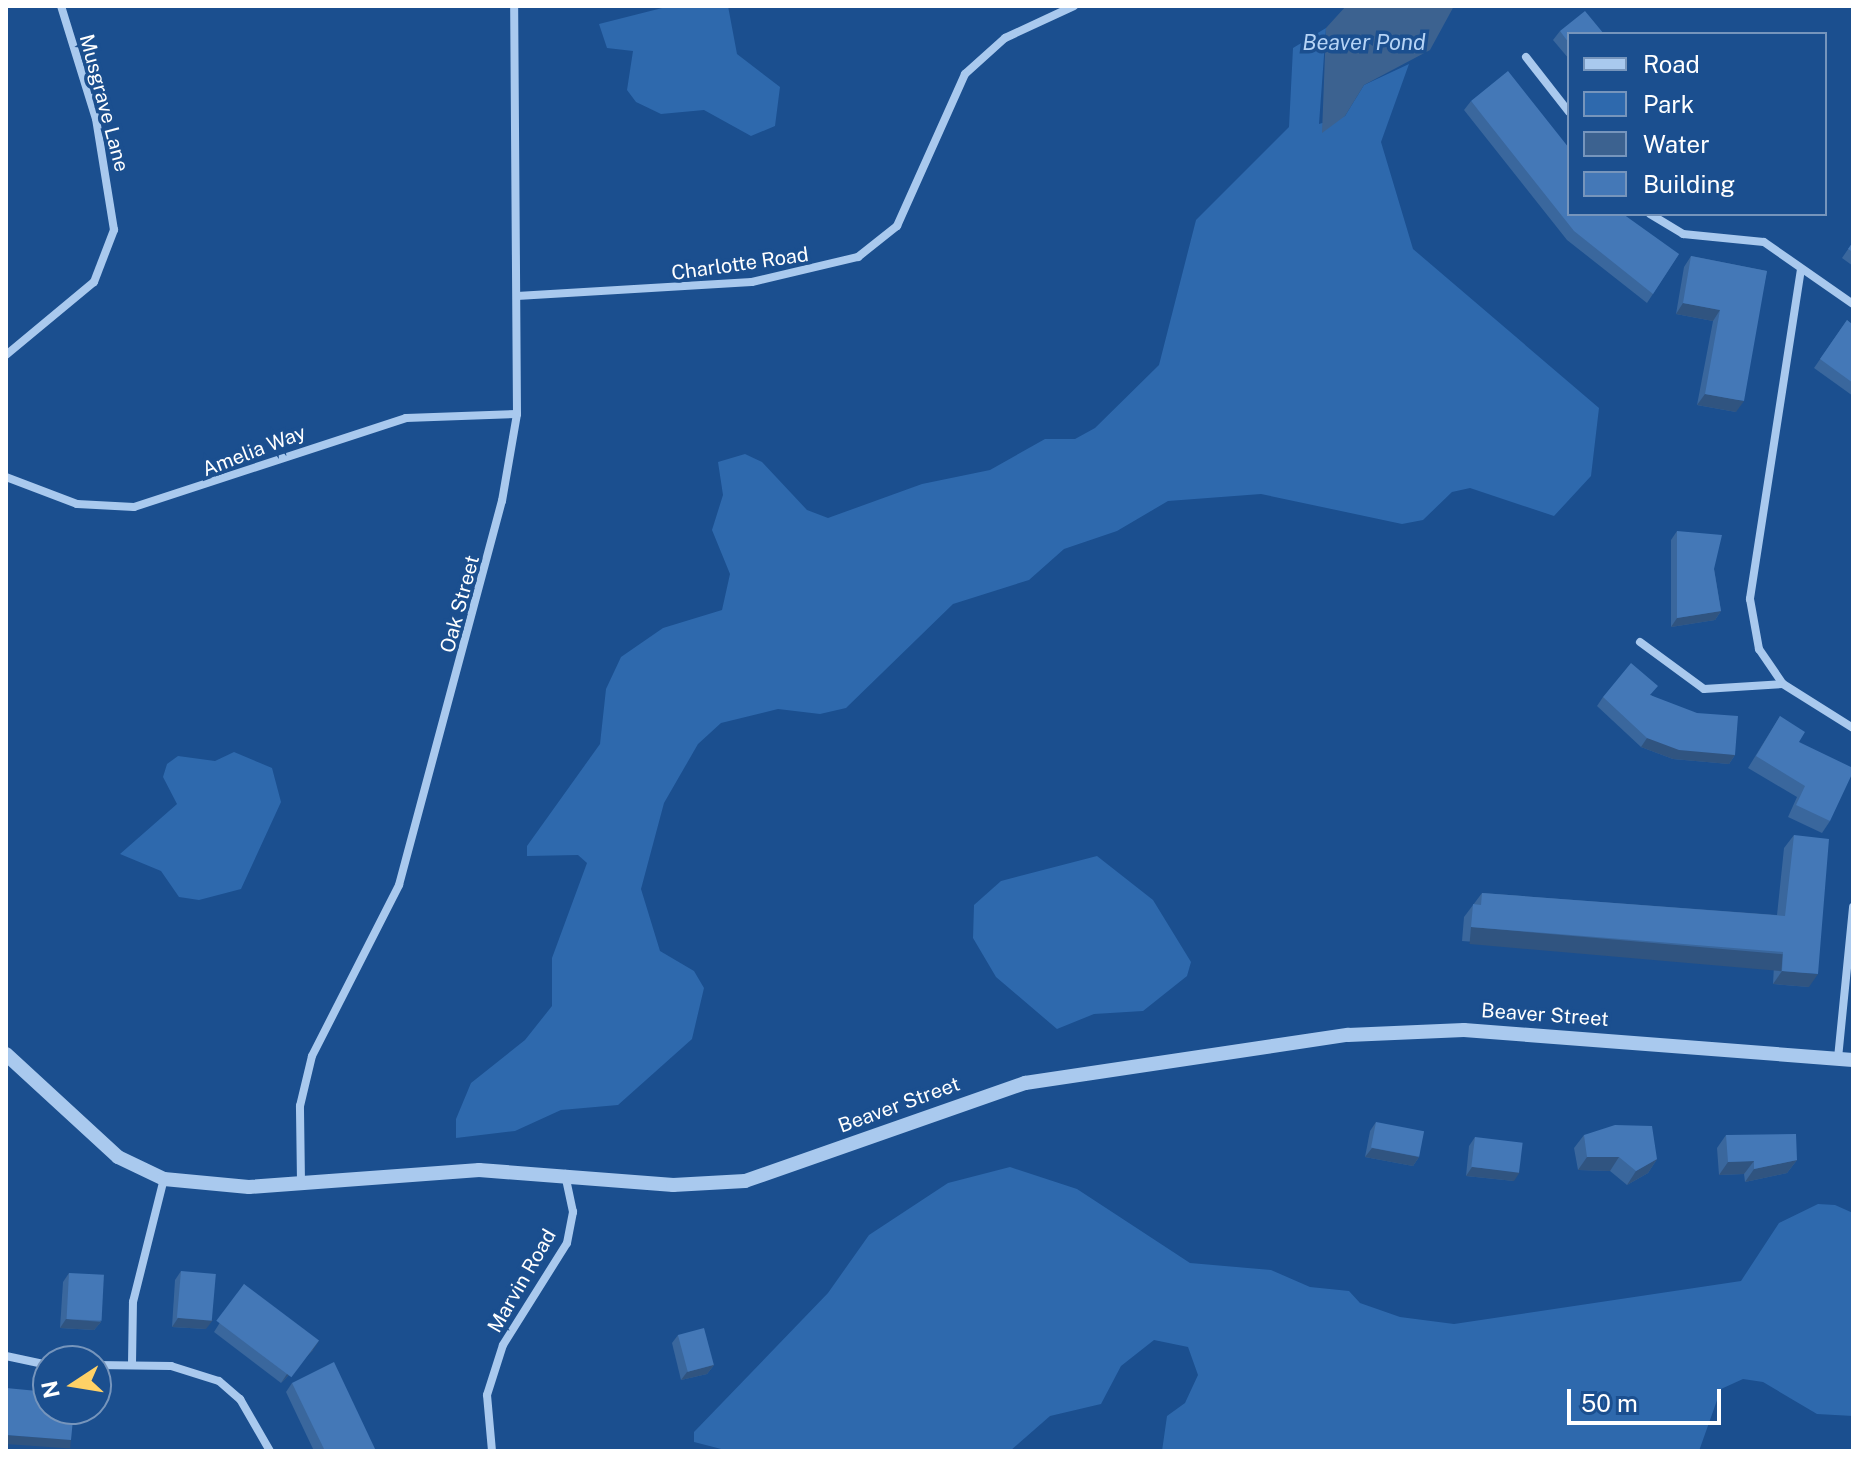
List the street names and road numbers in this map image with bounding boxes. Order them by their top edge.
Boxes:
street label: Musgrave Lane [74,32,134,174]
street label: Charlotte Road [670,242,810,286]
street label: Amelia Way [199,420,309,482]
street label: Oak Street [435,553,485,655]
street label: Beaver Street [1480,999,1610,1031]
street label: Beaver Street [835,1072,963,1138]
street label: Marvin Road [483,1225,561,1337]

